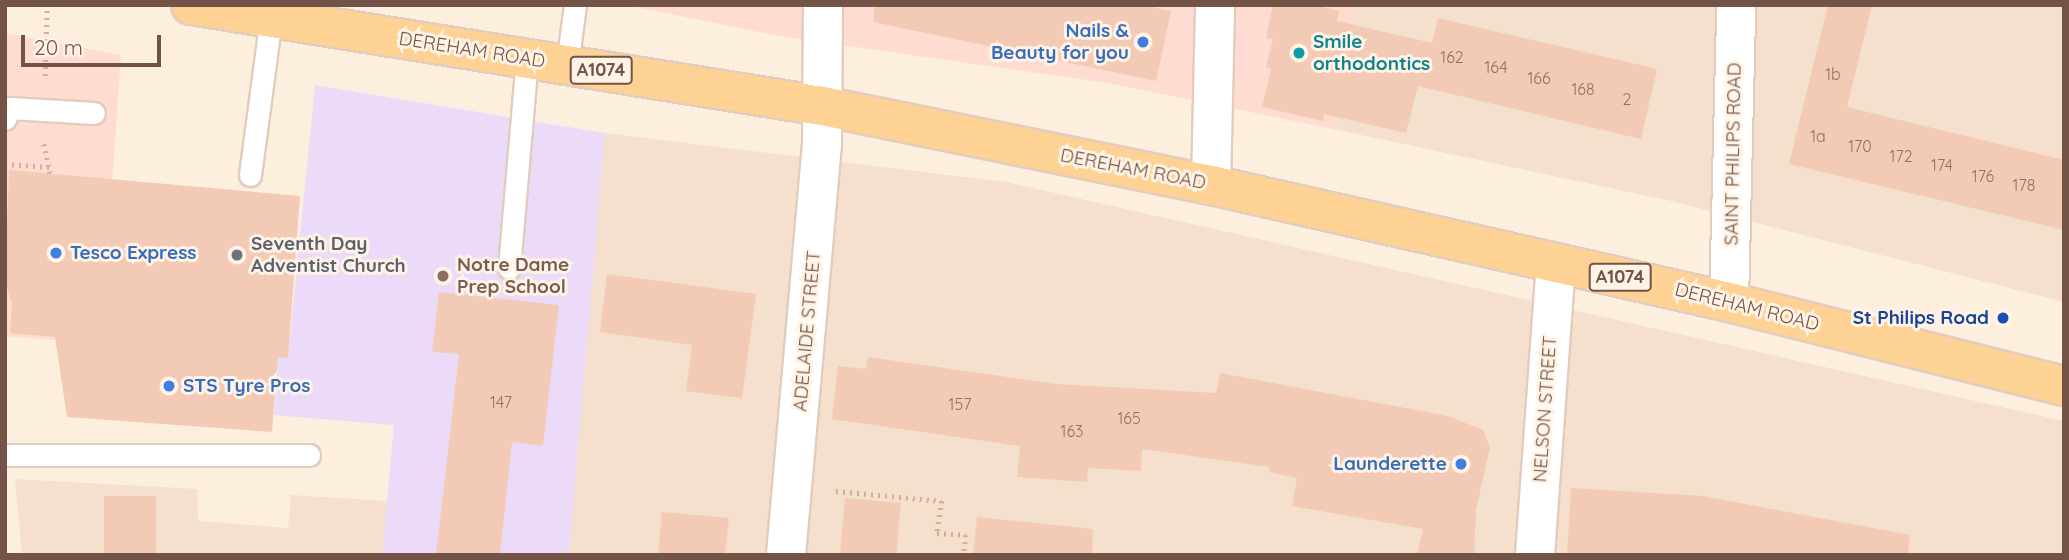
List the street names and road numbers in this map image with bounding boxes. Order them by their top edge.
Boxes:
street label: DEREHAM ROAD [397,27,547,73]
road number: A1074 [570,56,632,84]
street label: SAINT PHILIPS ROAD [1720,62,1746,246]
street label: DEREHAM ROAD [1058,144,1208,194]
street label: ADELAIDE STREET [789,250,825,412]
road number: A1074 [1588,262,1652,292]
street label: DEREHAM ROAD [1673,278,1821,336]
street label: NELSON STREET [1529,335,1561,483]

